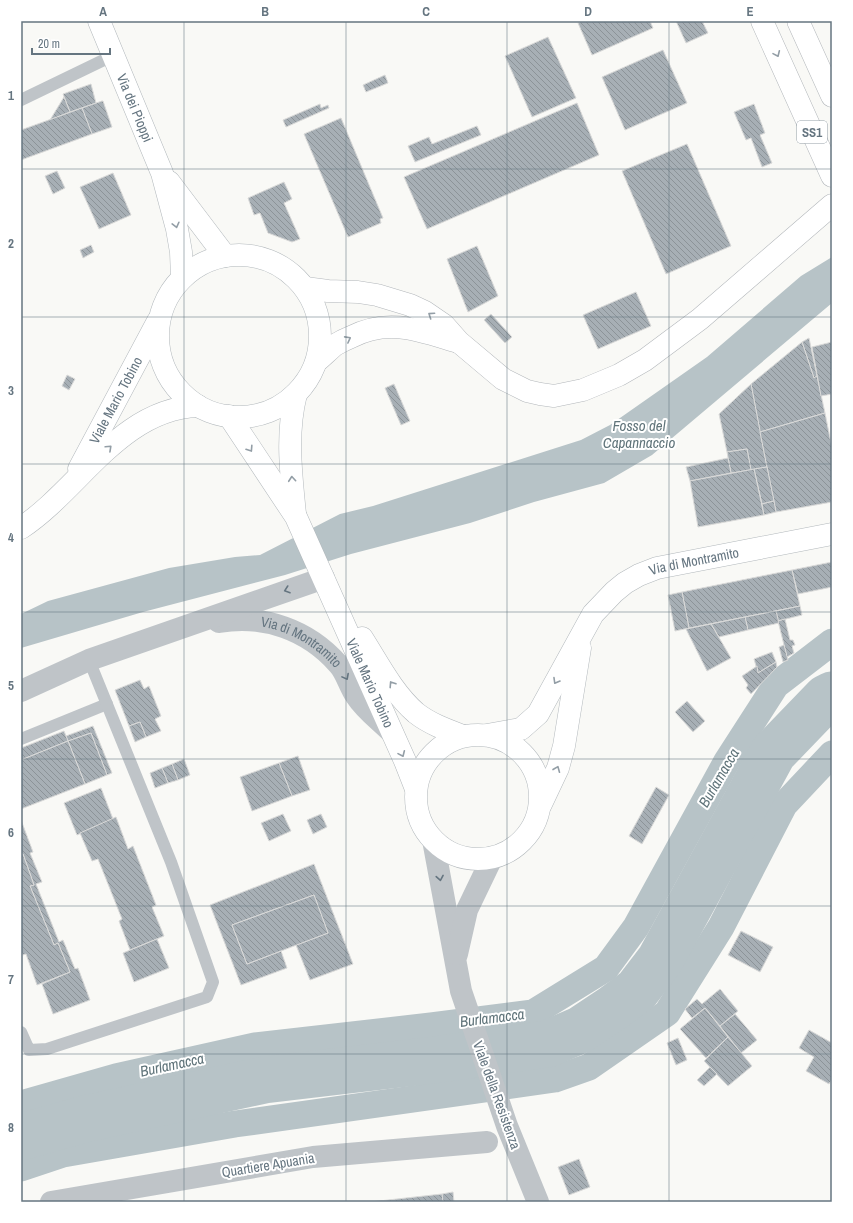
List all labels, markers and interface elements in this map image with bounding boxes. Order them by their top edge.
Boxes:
text: A [99,3,107,20]
text: B [261,3,269,20]
text: C [422,3,430,20]
text: D [584,3,592,20]
text: E [746,3,754,20]
scale bar [32,30,110,56]
text: 20 m [38,36,60,52]
one-way arrow [772,51,780,58]
street label: Via dei Pioppi [113,71,157,145]
text: 1 [8,87,14,104]
road number: SS1 [797,121,827,143]
one-way arrow [171,222,179,228]
text: 2 [8,235,14,252]
one-way arrow [428,312,435,320]
one-way arrow [344,336,351,343]
street label: Viale Mario Tobino [85,354,146,447]
text: 3 [8,382,14,399]
water label: Fosso del Capannaccio [603,415,675,453]
one-way arrow [104,445,112,453]
one-way arrow [246,445,253,452]
one-way arrow [287,475,296,482]
text: 4 [8,529,14,546]
street label: Via di Montramito [646,543,740,579]
one-way arrow [283,586,290,594]
street label: Via di Montramito [260,613,346,671]
street label: Viale Mario Tobino [342,635,398,731]
one-way arrow [341,673,349,680]
text: 5 [8,677,14,694]
one-way arrow [554,677,561,685]
one-way arrow [389,681,397,688]
water label: Burlamacca [693,744,744,811]
one-way arrow [397,750,405,757]
one-way arrow [552,766,560,773]
text: 6 [8,824,14,841]
one-way arrow [435,875,444,881]
text: 7 [8,971,14,988]
water label: Burlamacca [458,1003,526,1032]
street label: Viale della Resistenza [469,1038,525,1152]
water label: Burlamacca [138,1047,206,1082]
text: 8 [8,1119,14,1136]
street label: Quartiere Apuania [220,1149,316,1181]

